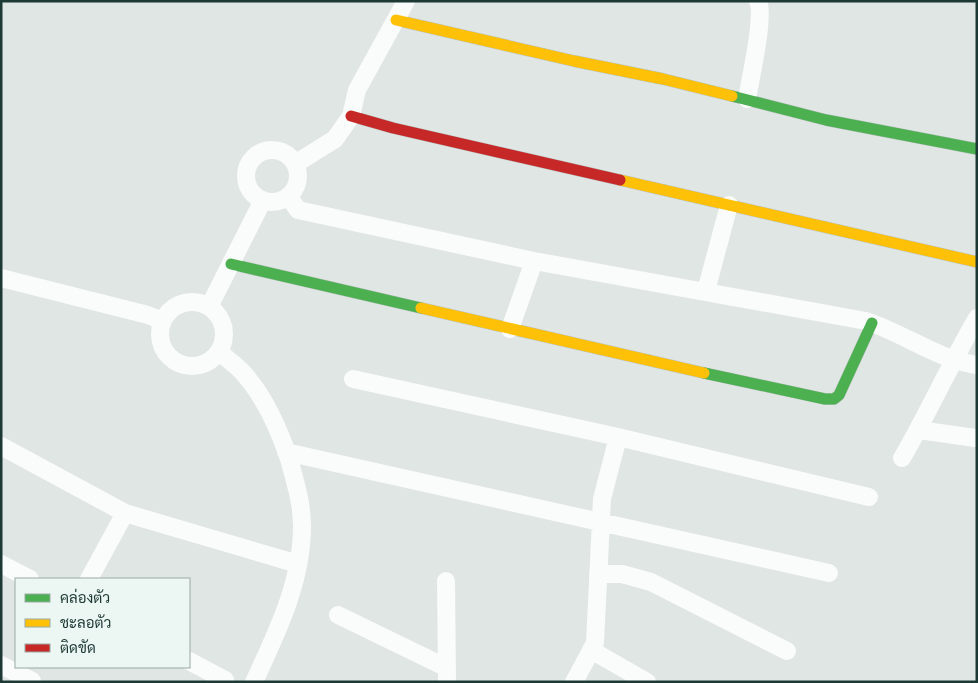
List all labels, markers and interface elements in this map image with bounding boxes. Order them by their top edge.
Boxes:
legend [15,578,190,668]
text: คล่องตัว [60,588,110,607]
text: ชะลอตัว [60,613,111,632]
text: ติดขัด [60,638,96,657]

